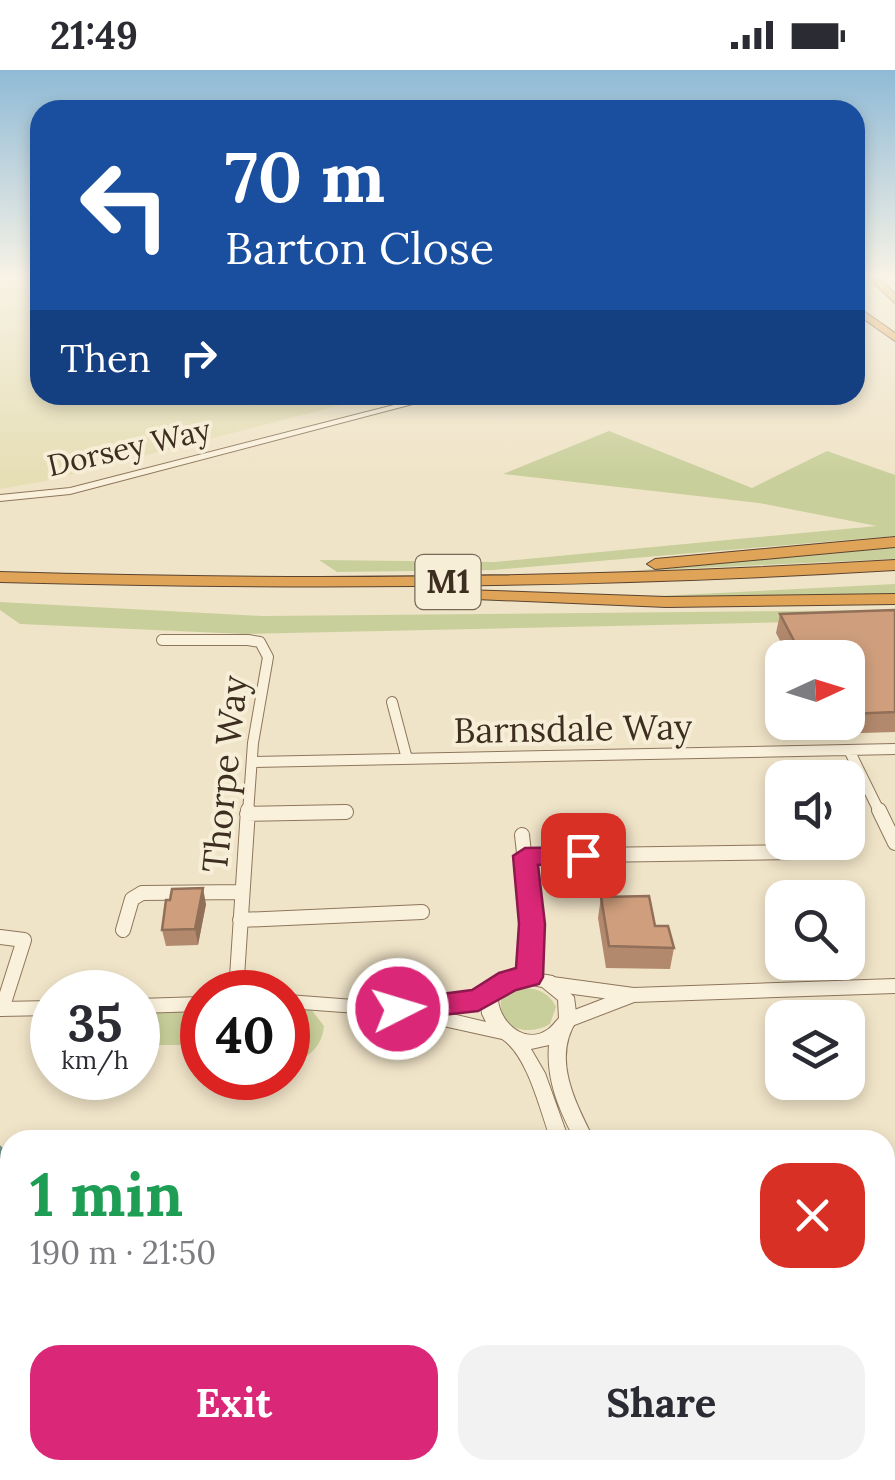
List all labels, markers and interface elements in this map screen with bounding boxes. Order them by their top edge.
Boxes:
text: 21:49 [50,11,138,59]
text: 70 m [225,132,385,221]
icon: left [60,140,190,270]
text: Barton Close [225,219,494,276]
icon: right [171,330,226,385]
text: Then [60,334,151,382]
street label: Dorsey Way [43,410,214,485]
road number: M1 [416,555,480,609]
north arrow [765,640,865,740]
map controls [765,640,865,1100]
street label: Thorpe Way [192,673,257,875]
street label: Barnsdale Way [453,704,693,753]
button: sound [765,760,865,860]
pin [541,813,626,898]
icon: arrive [556,828,611,883]
button: search [765,880,865,980]
position arrow [346,957,450,1061]
speed limit sign: 40 [180,970,310,1100]
text: 35 [68,991,123,1055]
button: layers [765,1000,865,1100]
text: km/h [61,1044,129,1076]
text: 1 min [30,1156,183,1232]
button: close [760,1163,865,1268]
text: 190 m · 21:50 [30,1232,216,1273]
button: Exit [30,1345,438,1460]
button: Share [458,1345,865,1460]

